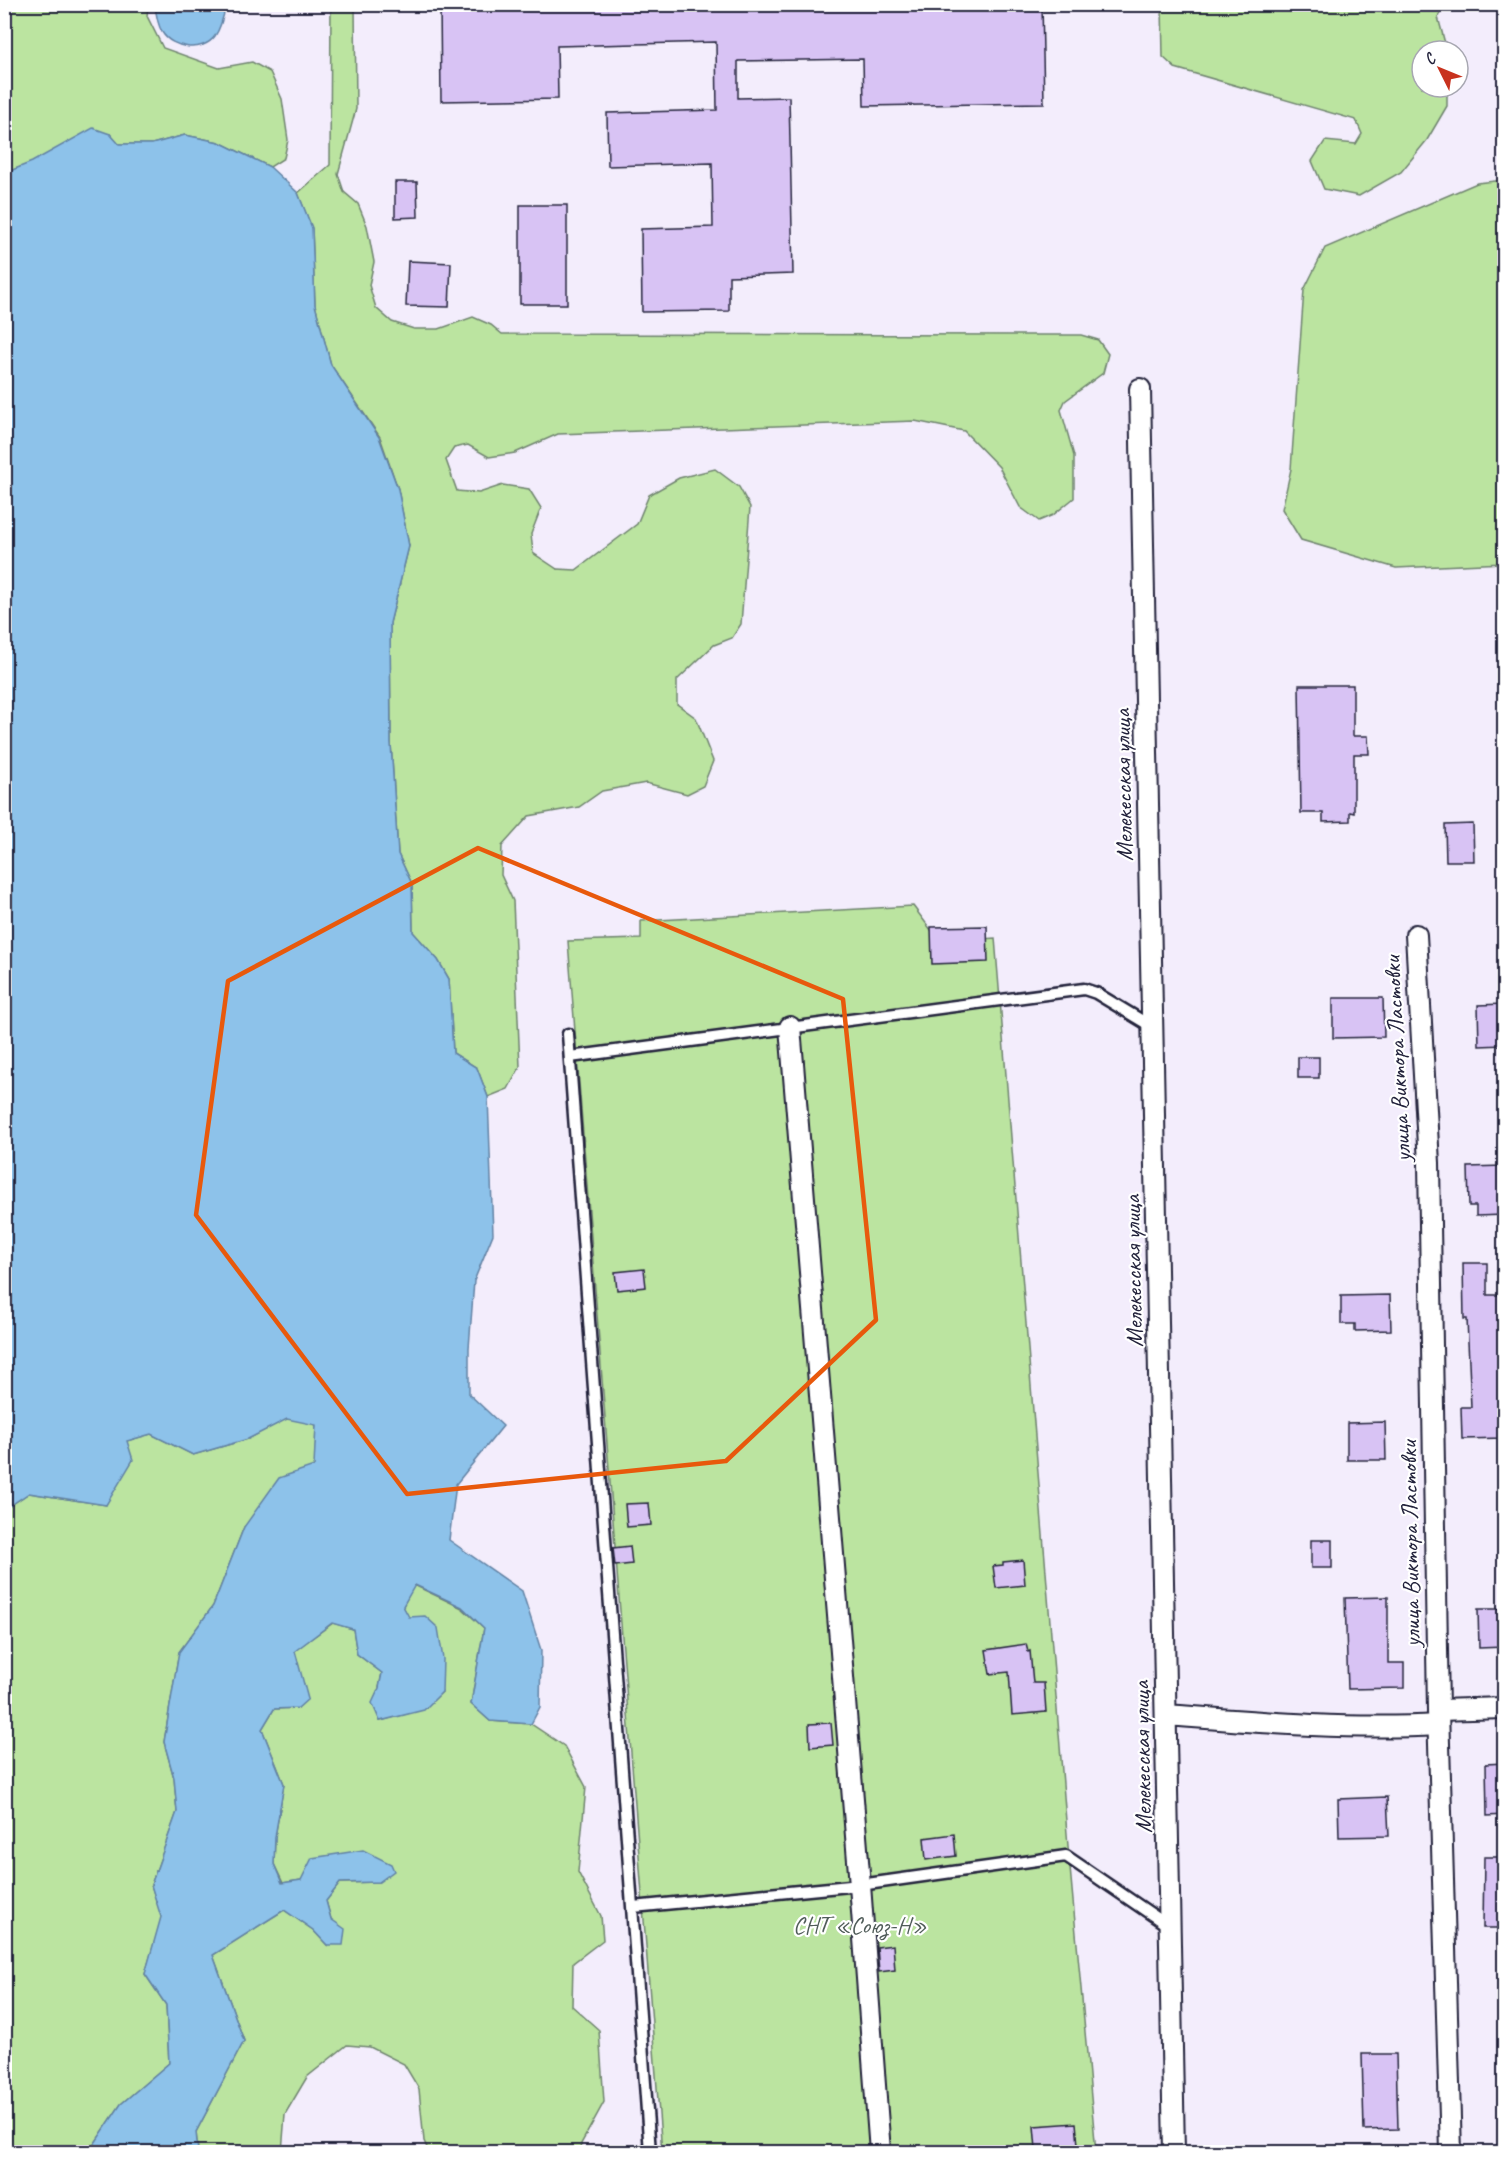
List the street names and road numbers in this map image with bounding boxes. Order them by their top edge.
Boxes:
street label: Мелекесская улица [1107,707,1139,861]
street label: улица Виктора Ластовки [1376,953,1417,1165]
street label: Мелекесская улица [1117,1193,1149,1347]
street label: улица Виктора Ластовки [1393,1438,1427,1649]
street label: Мелекесская улица [1126,1679,1158,1833]

